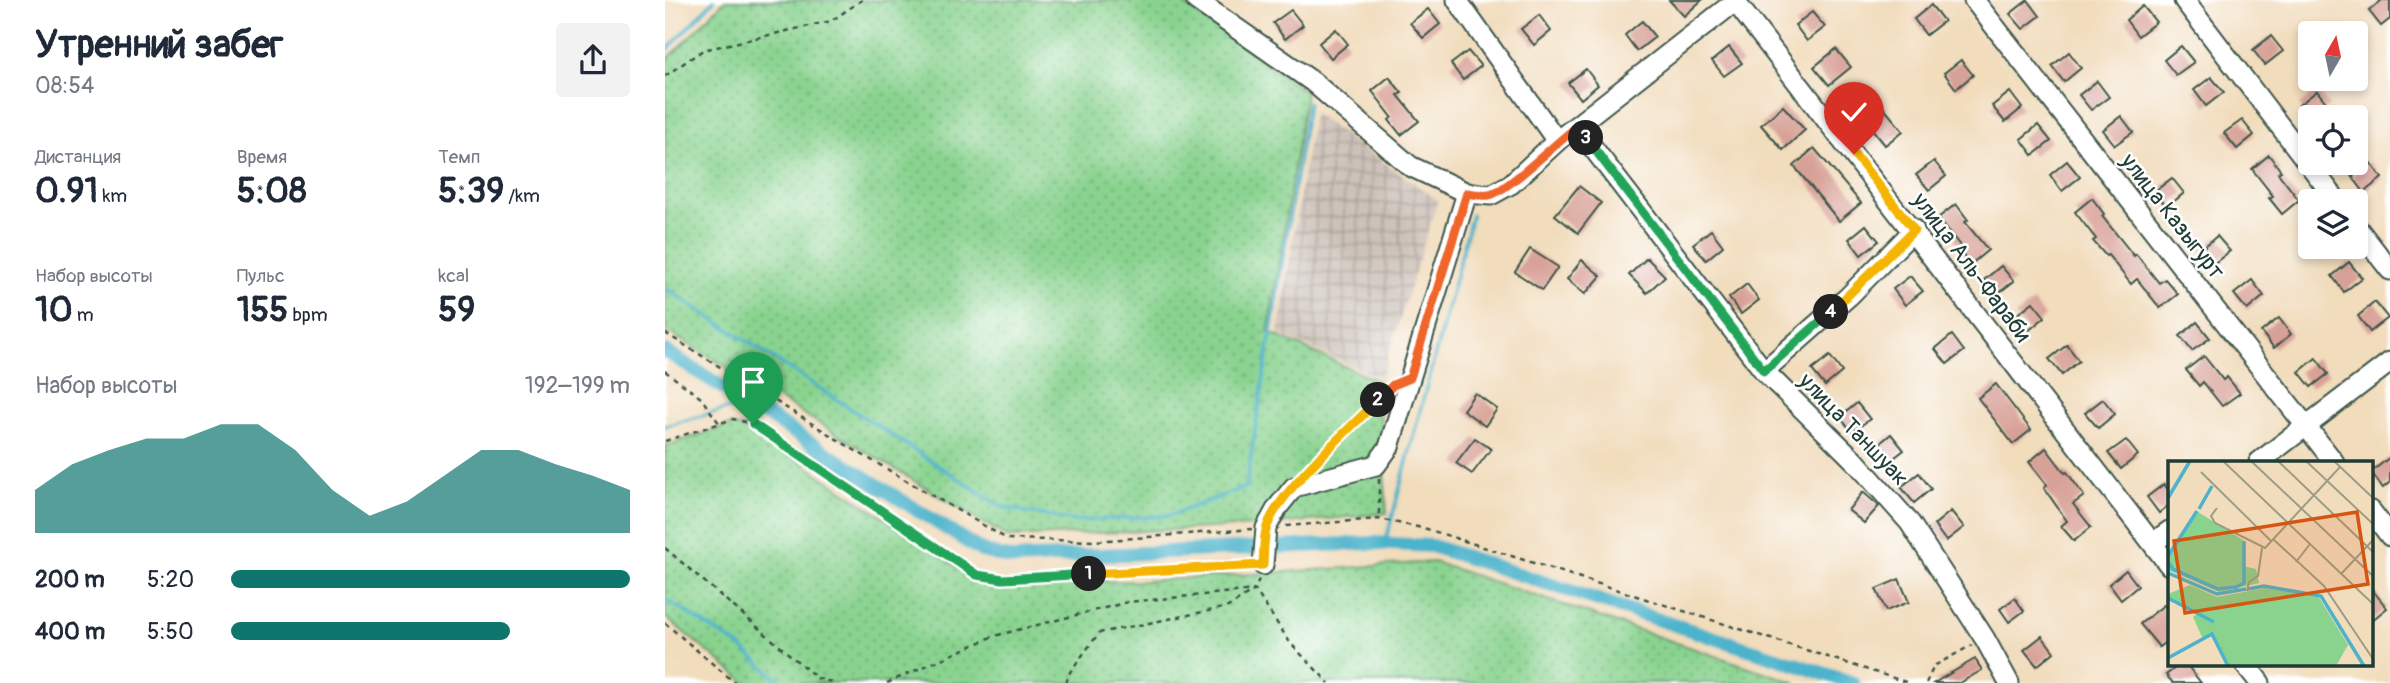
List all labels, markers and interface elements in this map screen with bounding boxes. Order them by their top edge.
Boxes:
text: Утренний забег [35,21,283,69]
north arrow [2298,21,2368,91]
map controls [2298,21,2368,259]
button: share [556,23,630,97]
text: 08:54 [35,71,94,100]
pin [1824,82,1884,154]
icon: check [1835,93,1873,131]
button: locate [2298,105,2368,175]
pin: 3 [1569,120,1604,156]
text: 3 [1580,125,1591,149]
text: Дистанция [35,145,121,169]
text: Время [237,145,287,169]
text: Темп [438,145,480,169]
street label: улица Казыгурт [2114,147,2231,286]
text: 0.91 [35,169,98,213]
text: 5:08 [237,169,307,213]
text: 5:39 [438,169,504,213]
text: km [98,184,127,208]
text: /km [504,184,540,208]
street label: улица Аль-Фараби [1905,186,2037,348]
button: layers [2298,189,2368,259]
text: Набор высоты [35,264,153,288]
text: Пульс [237,264,285,288]
text: kcal [438,264,469,288]
text: 10 [35,288,73,332]
text: 155 [237,288,288,332]
text: 59 [438,288,475,332]
pin: 4 [1813,294,1849,330]
text: 4 [1825,299,1836,323]
text: m [73,303,94,327]
text: bpm [288,303,328,327]
pin [723,352,783,424]
icon: arrive [734,363,772,401]
street label: улица Таншуак [1792,366,1915,492]
text: Набор высоты [35,371,177,400]
text: 192–199 m [525,371,630,400]
pin: 2 [1361,382,1395,418]
text: 2 [1372,387,1383,411]
inset map [2168,461,2373,666]
pin: 1 [1071,556,1107,592]
text: 1 [1085,561,1092,585]
text: 200 m [35,565,105,594]
text: 5:20 [147,565,194,594]
text: 400 m [35,617,105,646]
text: 5:50 [147,617,194,646]

